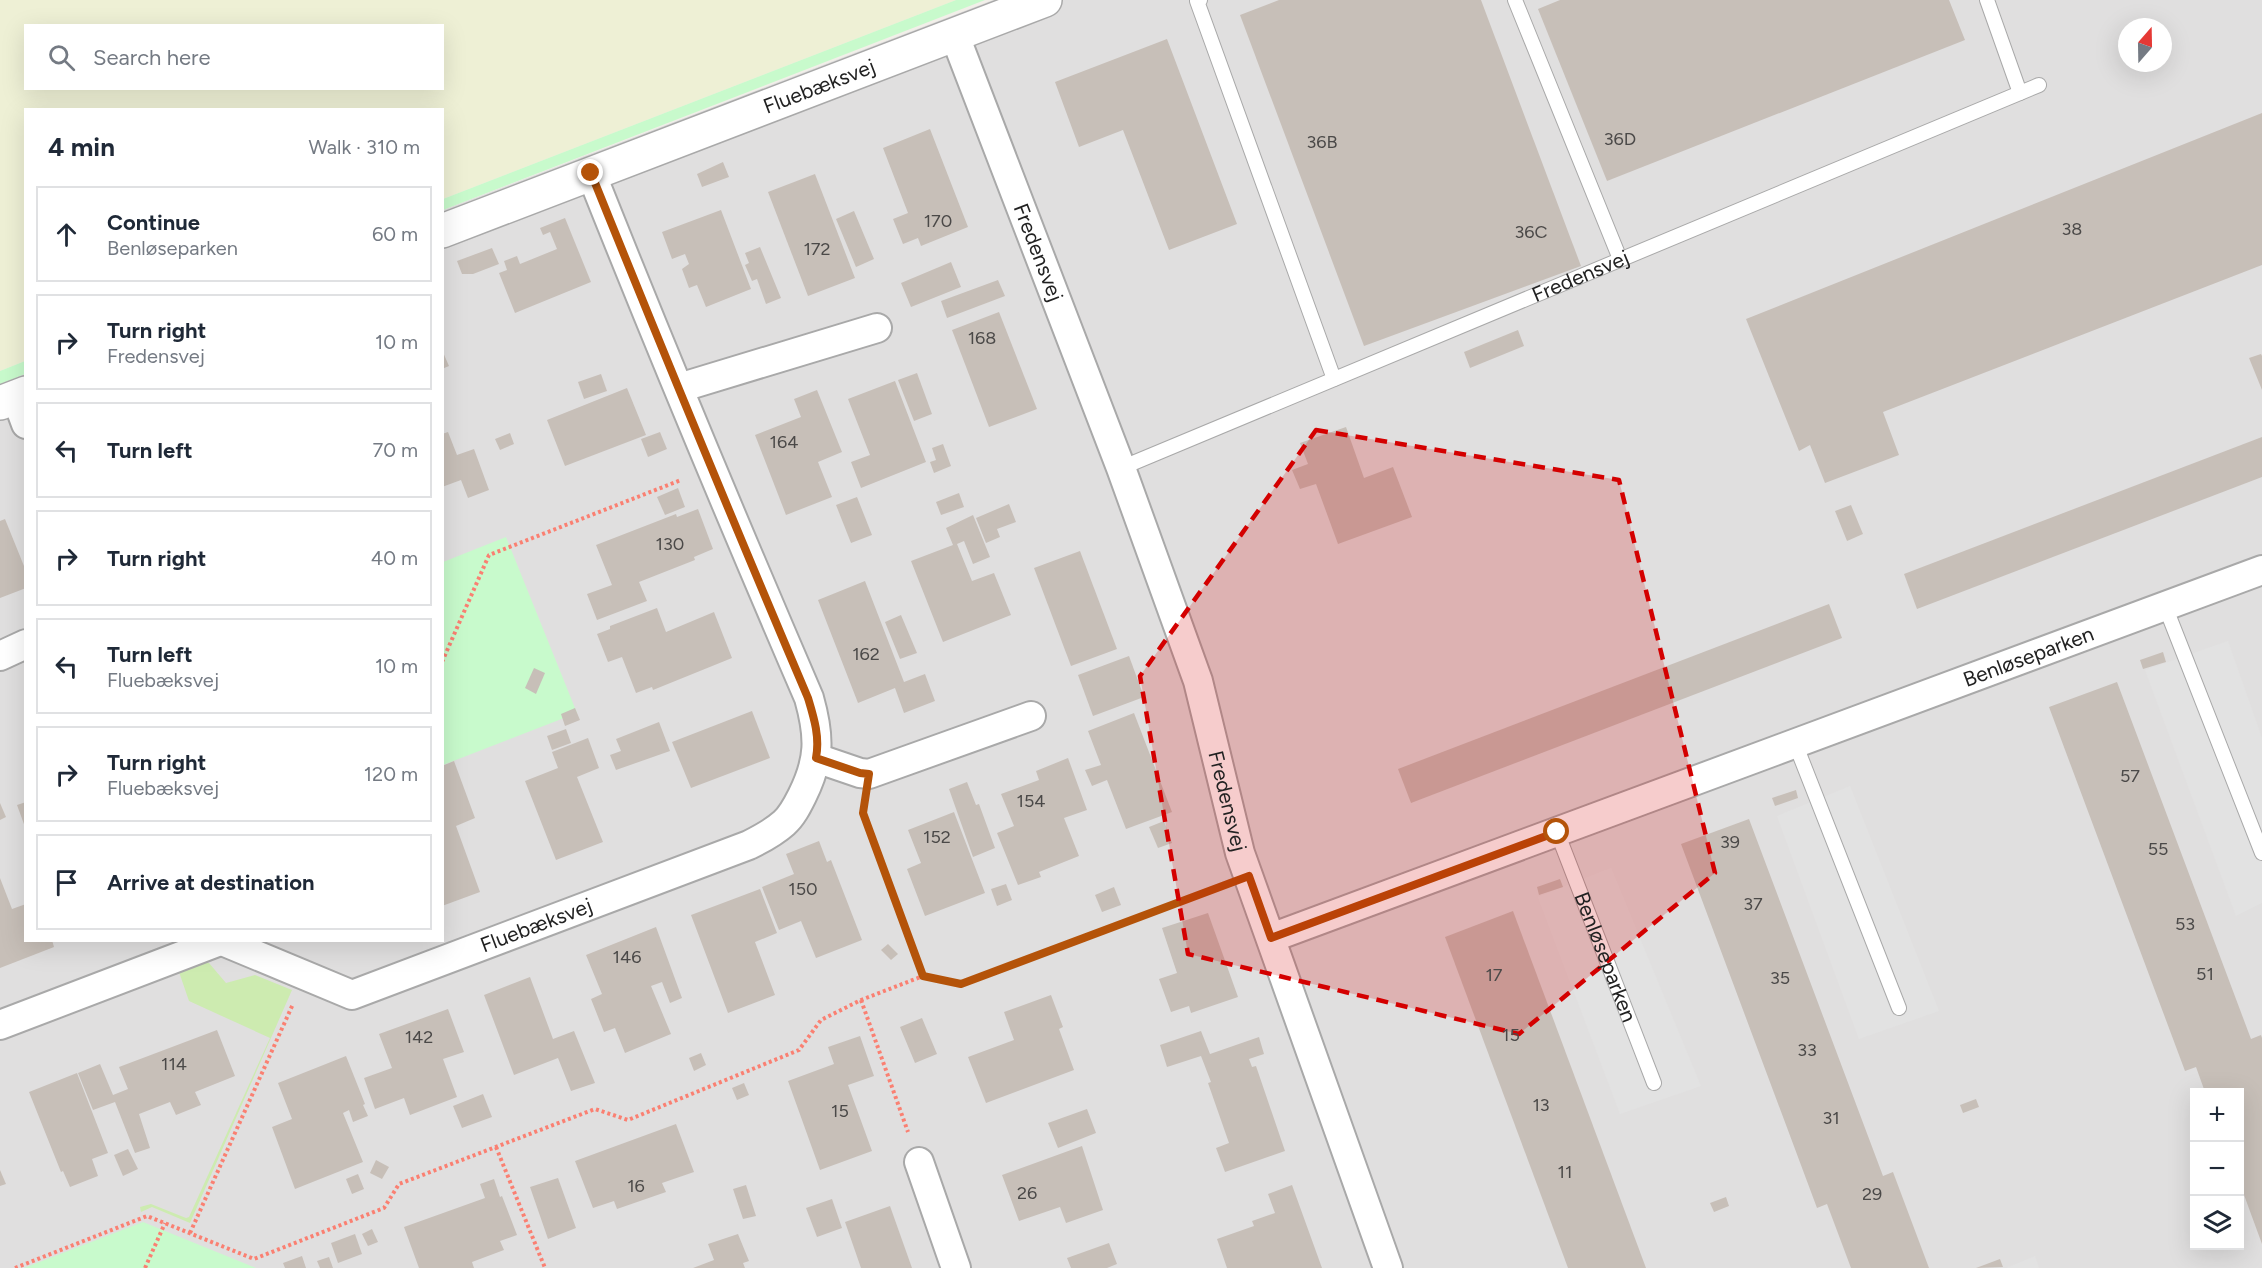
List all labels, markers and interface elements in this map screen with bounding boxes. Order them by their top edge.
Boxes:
north arrow [2118,18,2172,72]
search box [24,24,444,90]
icon: search [45,41,78,74]
text: Search here [93,44,211,71]
street label: Fluebæksvej [760,53,879,119]
house number: 36D [1604,128,1636,150]
text: 4 min [48,131,115,163]
house number: 36B [1307,131,1337,153]
text: Walk · 310 m [308,135,420,159]
route end [577,159,603,185]
street label: Fredensvej [1009,200,1069,305]
text: Continue [107,209,200,236]
house number: 170 [924,210,952,232]
icon: ahead [50,218,83,251]
house number: 38 [2062,218,2082,240]
house number: 36C [1515,221,1547,243]
text: 60 m [372,222,418,246]
text: Benløseparken [107,236,238,260]
house number: 172 [803,238,831,260]
street label: Fredensvej [1528,244,1633,307]
text: Turn right [107,317,206,344]
icon: right [50,326,83,359]
house number: 168 [968,327,996,349]
text: 10 m [375,330,418,354]
text: Fredensvej [107,344,205,368]
house number: 164 [770,431,798,453]
icon: left [50,434,83,467]
text: Turn left [107,437,193,464]
text: 70 m [372,438,418,462]
house number: 130 [656,533,684,555]
icon: right [50,542,83,575]
text: Turn right [107,545,206,572]
text: 40 m [371,546,418,570]
street label: Benløseparken [1959,621,2097,692]
text: Turn left [107,641,193,668]
house number: 162 [852,643,880,665]
icon: left [50,650,83,683]
text: 10 m [375,654,418,678]
text: Fluebæksvej [107,668,219,692]
street label: Fredensvej [1203,748,1252,854]
text: Turn right [107,749,206,776]
icon: right [50,758,83,791]
text: 120 m [364,762,418,786]
house number: 57 [2120,765,2140,787]
text: Fluebæksvej [107,776,219,800]
house number: 154 [1017,790,1045,812]
route start [1543,818,1569,844]
house number: 152 [923,826,951,848]
house number: 39 [1720,831,1740,853]
house number: 55 [2148,838,2168,860]
icon: arrive [50,866,83,899]
text: Arrive at destination [107,869,315,896]
house number: 150 [788,878,818,900]
street label: Benløseparken [1569,888,1642,1025]
street label: Fluebæksvej [477,892,596,957]
house number: 37 [1743,893,1763,915]
house number: 53 [2175,913,2195,935]
house number: 146 [613,946,641,968]
house number: 51 [2196,963,2214,985]
house number: 17 [1485,964,1503,986]
house number: 35 [1770,967,1790,989]
house number: 15 [1502,1024,1520,1046]
house number: 142 [405,1026,433,1048]
house number: 33 [1797,1039,1817,1061]
house number: 114 [161,1053,187,1075]
map controls [2190,1088,2244,1250]
button: + [2190,1088,2244,1142]
house number: 13 [1532,1094,1550,1116]
house number: 15 [831,1100,849,1122]
house number: 31 [1822,1107,1840,1129]
button: − [2190,1142,2244,1196]
house number: 11 [1558,1161,1572,1183]
house number: 16 [627,1175,645,1197]
house number: 26 [1017,1182,1037,1204]
house number: 29 [1862,1183,1882,1205]
button: layers [2190,1196,2244,1250]

